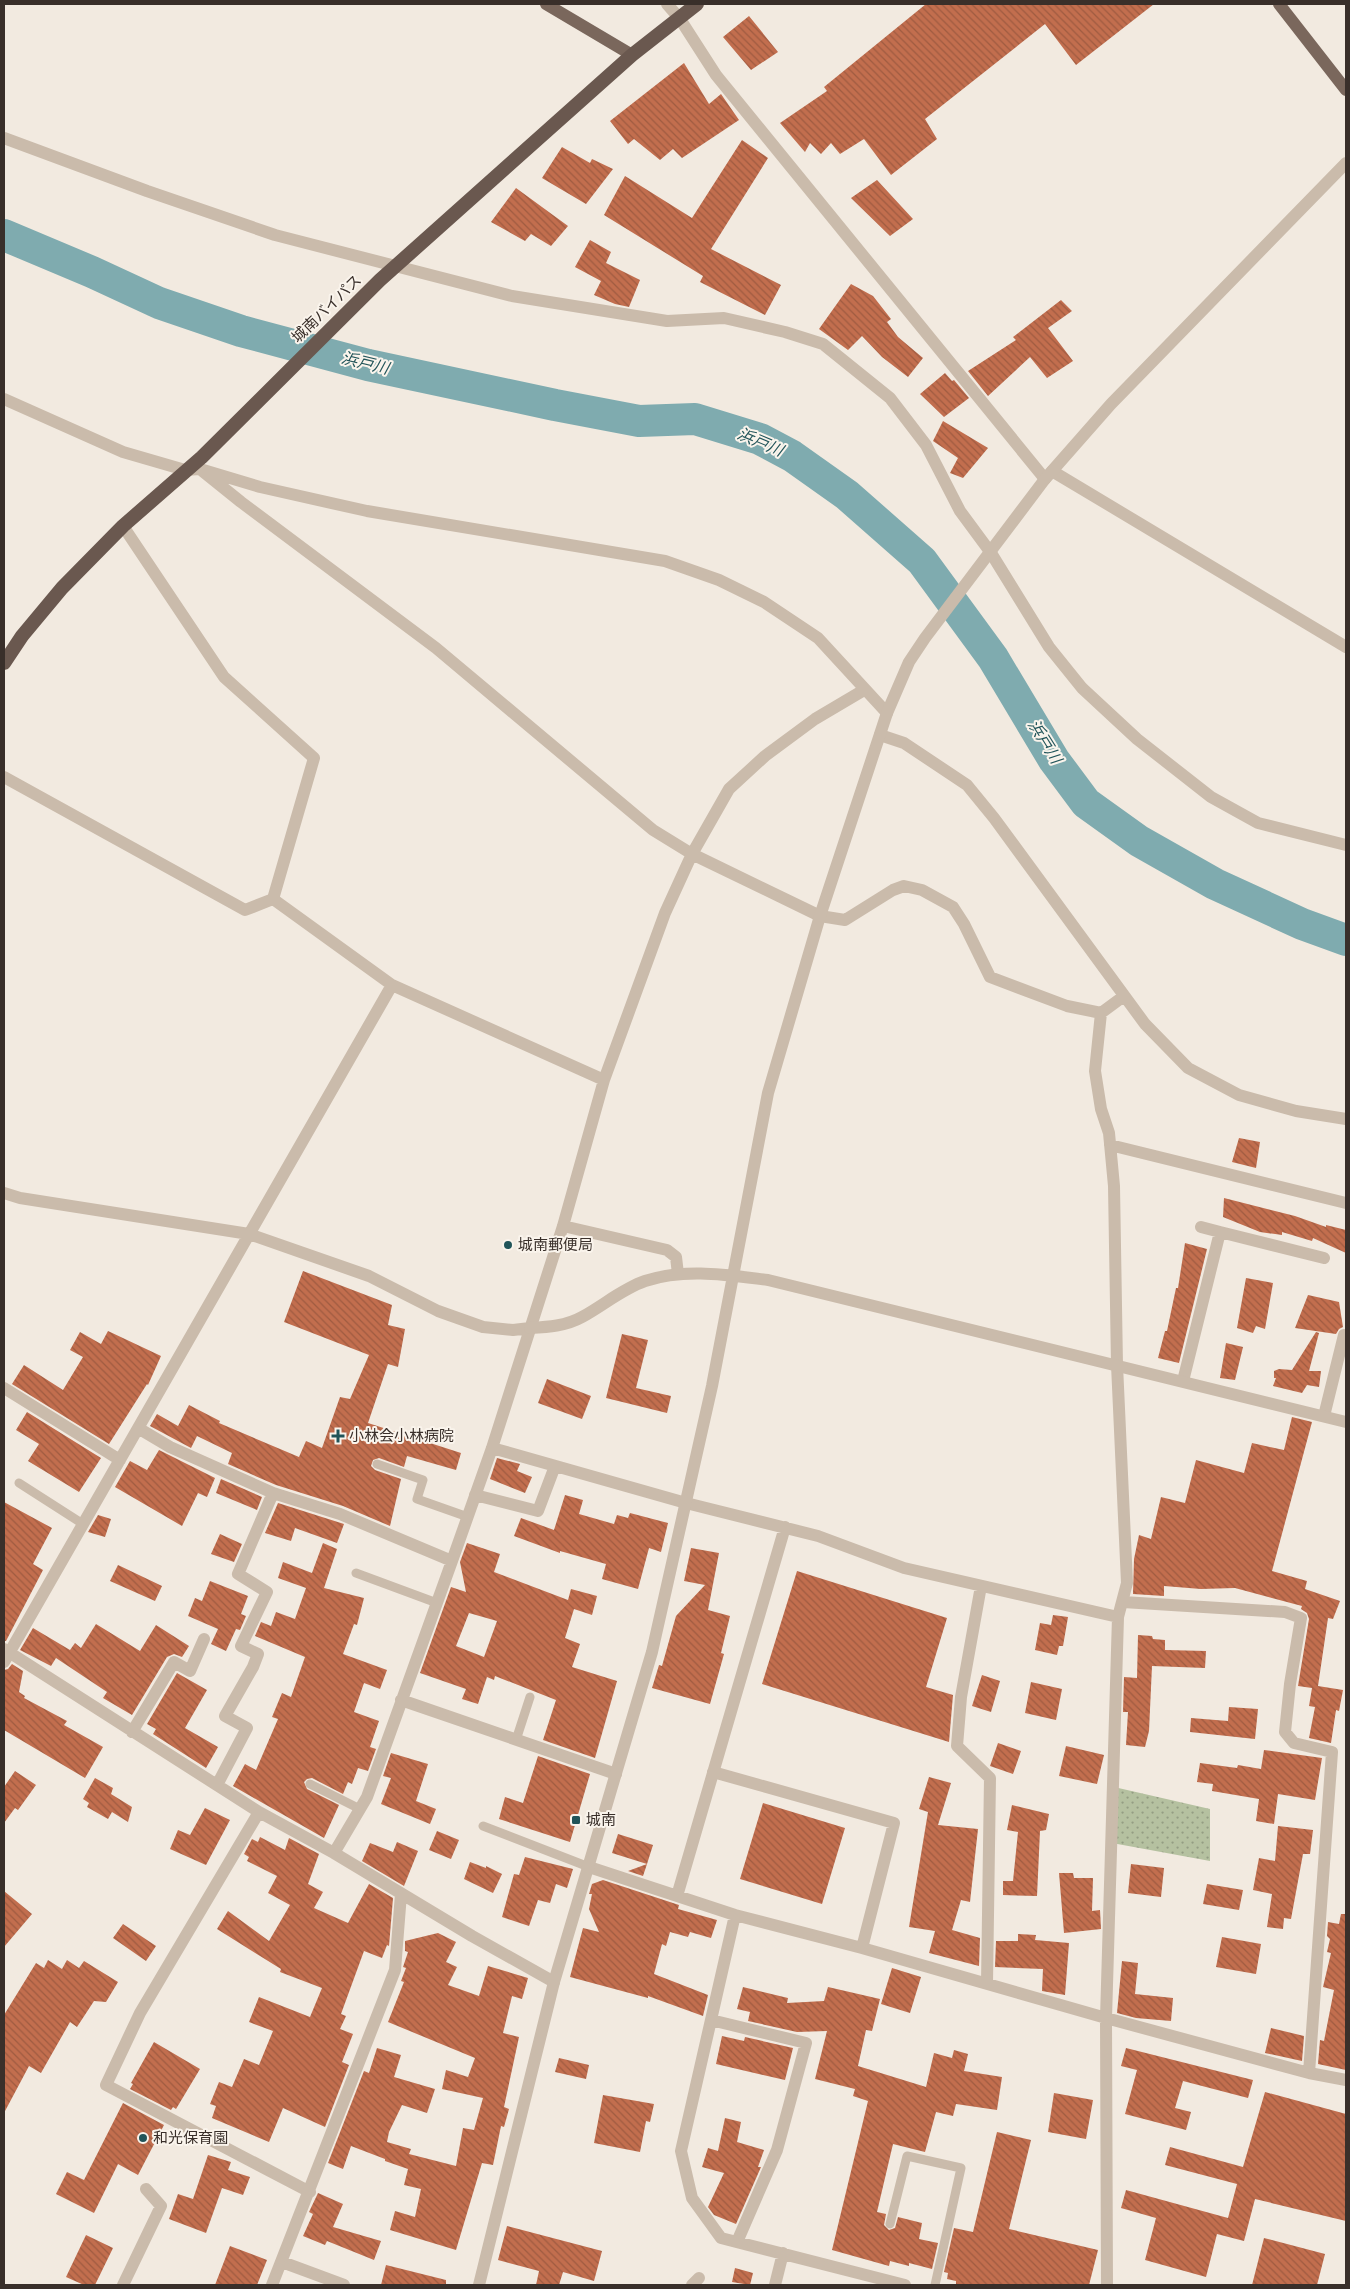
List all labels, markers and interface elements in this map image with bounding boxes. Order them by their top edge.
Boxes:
street label: 城南バイパス [288,271,366,347]
water label: 浜戸川 [339,349,393,380]
water label: 浜戸川 [734,425,788,462]
water label: 浜戸川 [1023,717,1066,769]
place label: 城南郵便局 [518,1236,593,1255]
marker: 城南郵便局 [502,1239,514,1251]
place label: 小林会小林病院 [349,1427,454,1446]
marker: 小林会小林病院 [331,1429,345,1443]
place label: 城南 [586,1811,616,1830]
marker: 城南 [570,1814,582,1826]
place label: 和光保育園 [153,2129,228,2148]
marker: 和光保育園 [137,2132,149,2144]

